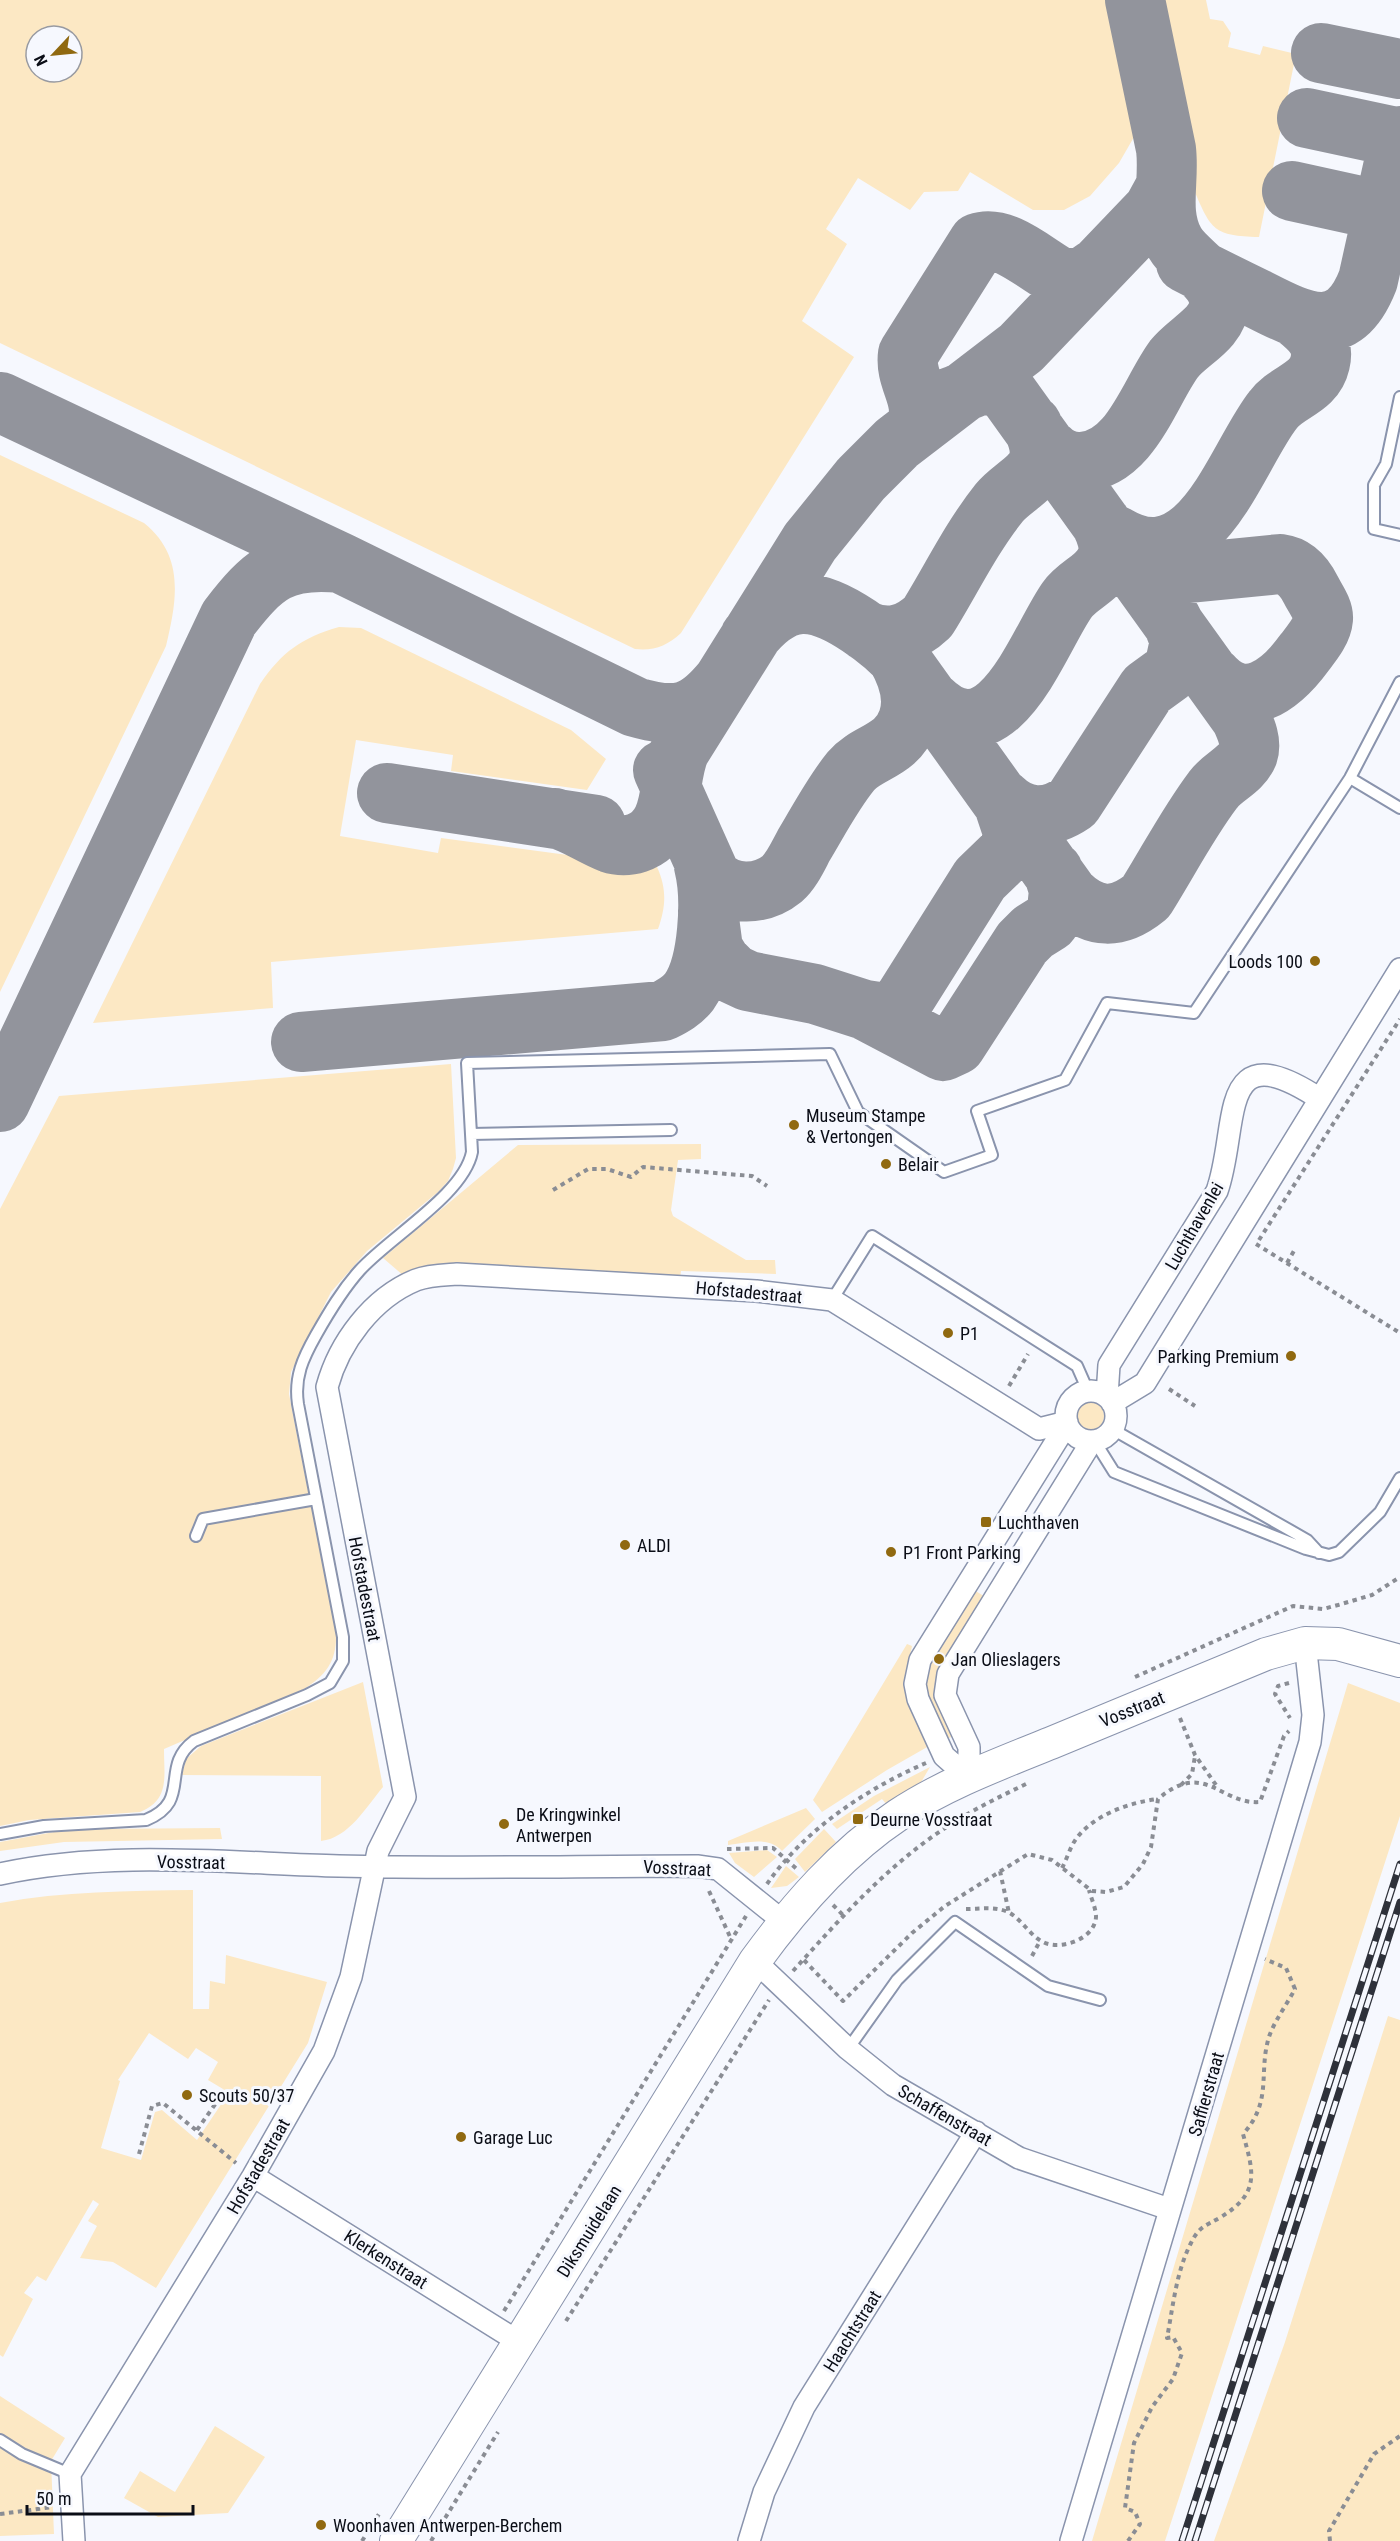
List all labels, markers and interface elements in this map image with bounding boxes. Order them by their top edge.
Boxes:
north arrow [24,24,84,84]
text: N [30,52,52,69]
place label: Loods 100 [1228,951,1303,972]
marker: Loods 100 [1308,954,1322,968]
place label: Museum Stampe & Vertongen [806,1105,925,1147]
marker: Museum Stampe & Vertongen [787,1118,801,1132]
place label: Belair [898,1154,939,1175]
marker: Belair [879,1157,893,1171]
street label: Luchthavenlei [1160,1178,1228,1274]
street label: Hofstadestraat [695,1277,803,1307]
place label: P1 [960,1323,979,1344]
marker: P1 [941,1326,955,1340]
place label: Parking Premium [1157,1346,1279,1367]
marker: Parking Premium [1284,1349,1298,1363]
place label: Luchthaven [998,1512,1079,1533]
marker: Luchthaven [979,1515,993,1529]
street label: Hofstadestraat [345,1535,385,1643]
place label: ALDI [637,1535,671,1556]
marker: ALDI [618,1538,632,1552]
place label: P1 Front Parking [903,1542,1021,1563]
marker: P1 Front Parking [884,1545,898,1559]
place label: Jan Olieslagers [951,1649,1061,1670]
marker: Jan Olieslagers [932,1652,946,1666]
street label: Vosstraat [1096,1686,1168,1732]
place label: De Kringwinkel Antwerpen [516,1804,621,1846]
place label: Deurne Vosstraat [870,1809,992,1830]
marker: Deurne Vosstraat [851,1812,865,1826]
marker: De Kringwinkel Antwerpen [497,1817,511,1831]
street label: Vosstraat [157,1851,225,1873]
street label: Vosstraat [642,1856,712,1880]
street label: Saffierstraat [1184,2050,1228,2138]
street label: Schaffenstraat [894,2080,996,2150]
place label: Scouts 50/37 [199,2085,294,2106]
marker: Scouts 50/37 [180,2088,194,2102]
street label: Hofstadestraat [222,2115,294,2217]
place label: Garage Luc [473,2127,553,2148]
marker: Garage Luc [454,2130,468,2144]
street label: Diksmuidelaan [552,2181,626,2281]
street label: Klerkenstraat [340,2225,432,2293]
street label: Haachtstraat [819,2286,885,2376]
scale bar [27,2478,194,2516]
text: 50 m [36,2488,71,2509]
place label: Woonhaven Antwerpen-Berchem [333,2515,562,2536]
marker: Woonhaven Antwerpen-Berchem [314,2518,328,2532]

